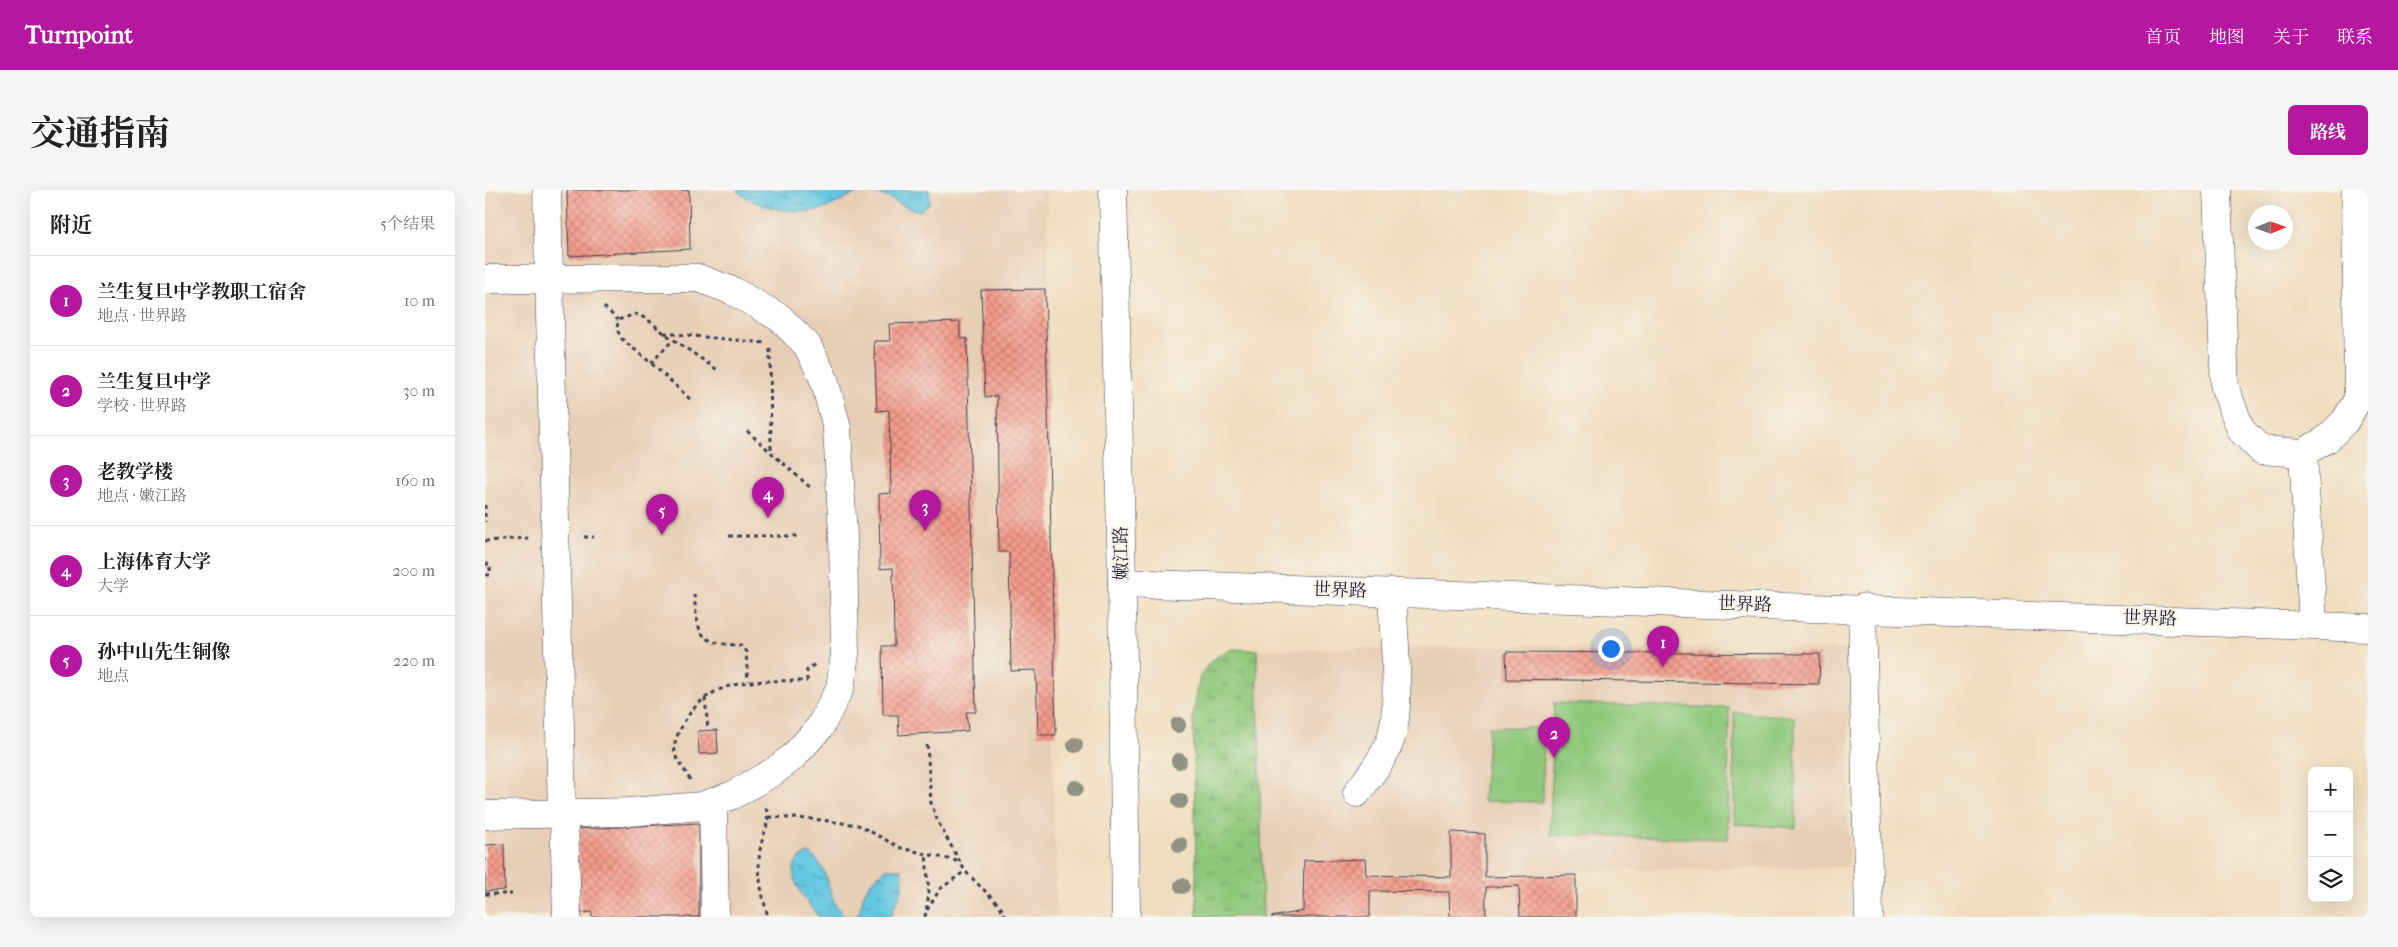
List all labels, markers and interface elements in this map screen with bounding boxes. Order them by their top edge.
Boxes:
text: Turnpoint [25,21,133,49]
text: 首页 [2145,27,2181,48]
text: 地图 [2209,27,2245,48]
text: 关于 [2273,27,2309,48]
text: 联系 [2337,27,2373,48]
button: 路线 [2288,105,2368,155]
text: 交通指南 [30,113,170,154]
north arrow [2248,205,2293,250]
text: 附近 [50,213,92,237]
text: 5个结果 [380,214,435,233]
text: 兰生复旦中学教职工宿舍 [97,281,306,303]
text: 1 [63,291,69,310]
text: 10 m [404,291,435,310]
text: 地点 · 世界路 [97,306,187,325]
text: 兰生复旦中学 [97,371,211,393]
text: 2 [62,381,70,400]
text: 30 m [403,381,435,400]
text: 学校 · 世界路 [97,396,187,415]
text: 老教学楼 [97,461,173,483]
text: 3 [63,471,69,490]
text: 160 m [395,471,435,490]
pin: 4 [752,477,784,518]
text: 地点 · 嫩江路 [97,486,187,505]
pin: 3 [909,490,941,531]
pin: 5 [646,494,678,535]
street label: 嫩江路 [1111,526,1132,580]
text: 上海体育大学 [97,551,211,573]
text: 4 [61,561,71,580]
text: 200 m [392,561,435,580]
text: 大学 [97,576,129,595]
street label: 世界路 [1313,579,1367,602]
street label: 世界路 [1718,593,1772,616]
street label: 世界路 [2123,607,2177,630]
pin: 1 [1647,626,1679,667]
your location [1598,636,1624,662]
text: 孙中山先生铜像 [97,641,230,663]
text: 5 [63,651,69,670]
text: 220 m [393,651,435,670]
text: 地点 [97,666,129,685]
pin: 2 [1538,717,1570,758]
map controls [2308,767,2353,902]
button: + [2308,767,2353,812]
button: − [2308,812,2353,857]
button: layers [2308,857,2353,902]

